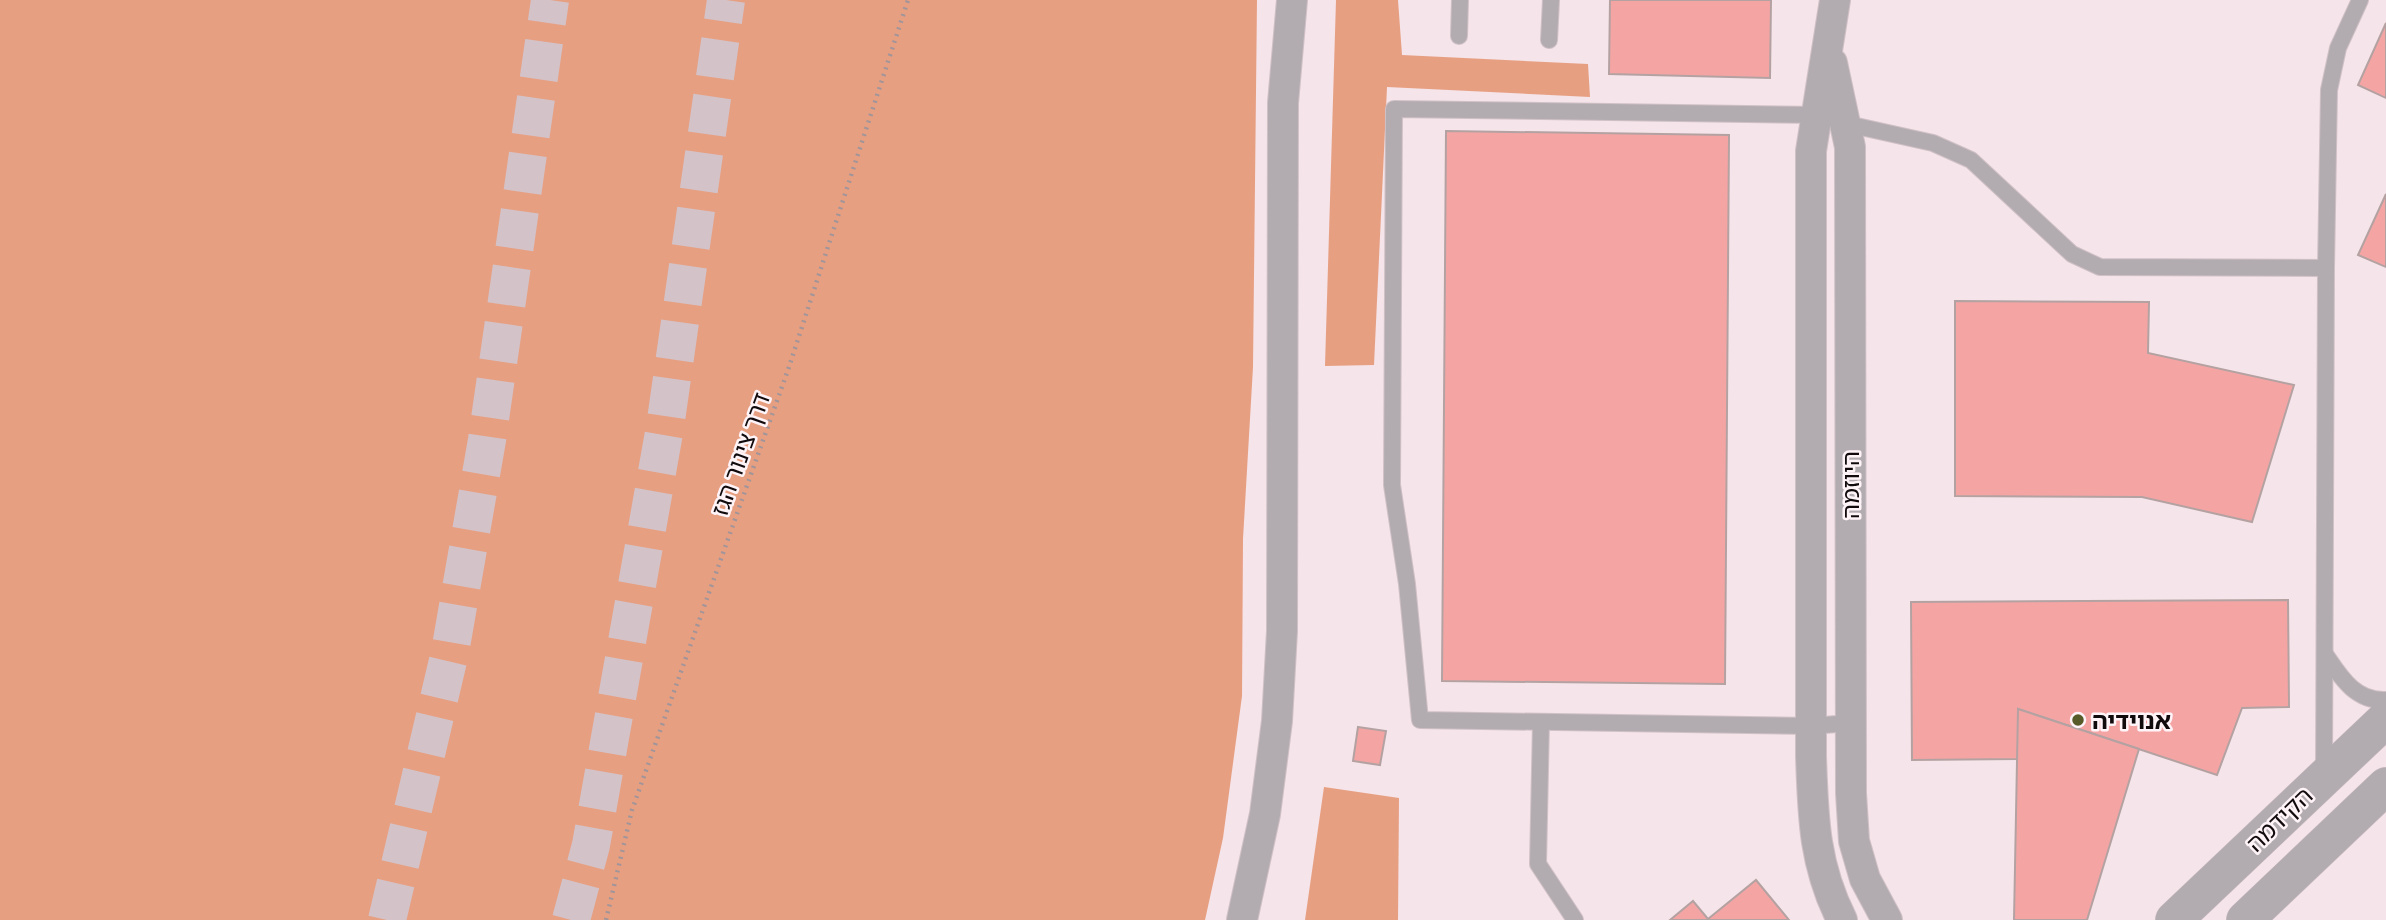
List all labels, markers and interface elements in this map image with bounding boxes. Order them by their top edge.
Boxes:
street label: דרך צינור הגז [703,388,777,520]
street label: היוזמה [1834,451,1866,519]
place label: אנוידיה [2092,704,2171,736]
marker: אנוידיה [2070,712,2086,728]
street label: הקידמה [2239,779,2319,859]

